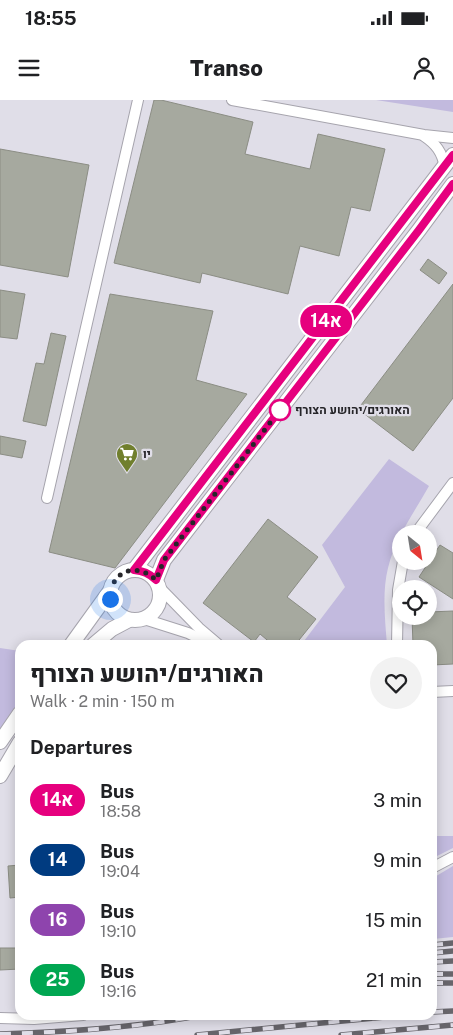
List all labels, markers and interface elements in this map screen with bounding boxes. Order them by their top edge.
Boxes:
text: 18:55 [25,7,77,29]
icon: menu [15,54,43,82]
icon: person [410,54,438,82]
text: Transo [190,55,263,81]
line badge: 14א [297,305,355,337]
text: 14א [310,310,342,331]
marker: האורגים/יהושע הצורף [269,399,291,421]
place label: האורגים/יהושע הצורף [295,403,410,417]
supermarket icon: יו [115,442,139,473]
place label: יו [143,447,151,461]
north arrow [392,525,438,570]
map controls [392,525,437,625]
button: locate [392,580,437,625]
your location [98,587,123,612]
button: heart [370,657,422,709]
text: האורגים/יהושע הצורף [30,659,264,687]
text: Walk · 2 min · 150 m [30,692,175,711]
text: Departures [30,736,133,758]
text: Bus [100,780,134,802]
text: 14א [42,789,73,810]
text: 3 min [373,789,422,811]
text: 18:58 [100,802,141,821]
text: Bus [100,840,134,862]
text: 14 [48,849,67,870]
text: 9 min [373,849,422,871]
text: 19:04 [100,862,140,881]
text: Bus [100,900,134,922]
text: 16 [48,909,67,930]
text: 15 min [365,909,422,931]
text: 19:10 [100,922,136,941]
text: Bus [100,960,134,982]
text: 25 [46,969,69,990]
text: 21 min [366,969,422,991]
text: 19:16 [100,982,137,1001]

